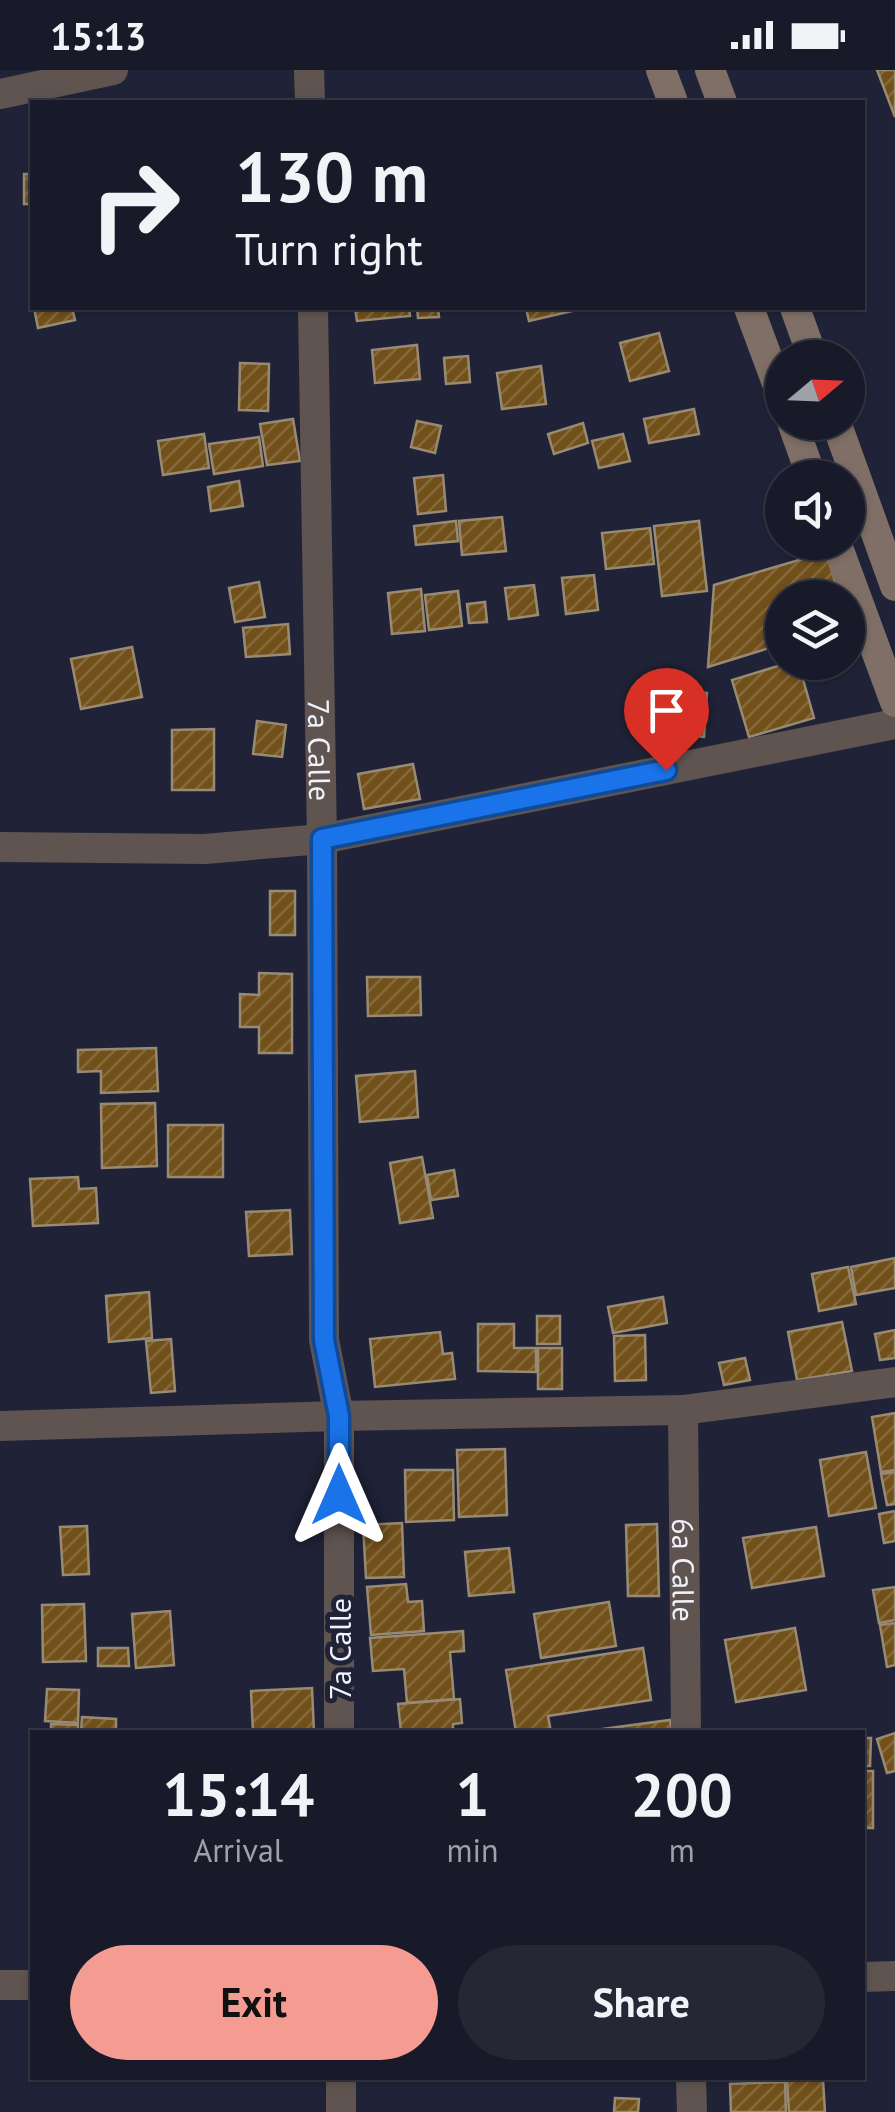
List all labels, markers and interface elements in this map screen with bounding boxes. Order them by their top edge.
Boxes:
text: 15:13 [50,11,146,60]
text: 130 m [235,131,428,221]
icon: right [70,140,200,270]
text: Turn right [235,219,423,277]
north arrow [765,340,865,440]
map controls [765,340,865,680]
button: sound [765,460,865,560]
button: layers [765,580,865,680]
pin [624,668,709,771]
icon: arrive [639,683,694,738]
street label: 7a Calle [300,699,341,801]
position arrow [287,1443,391,1547]
street label: 6a Calle [665,1518,704,1622]
street label: 7a Calle [320,1598,359,1700]
text: 15:14 [162,1755,314,1833]
text: 1 [456,1755,490,1833]
text: 200 [631,1755,733,1833]
text: Arrival [193,1829,283,1871]
text: min [447,1829,499,1871]
text: m [669,1829,695,1871]
button: Exit [70,1945,438,2060]
button: Share [458,1945,825,2060]

